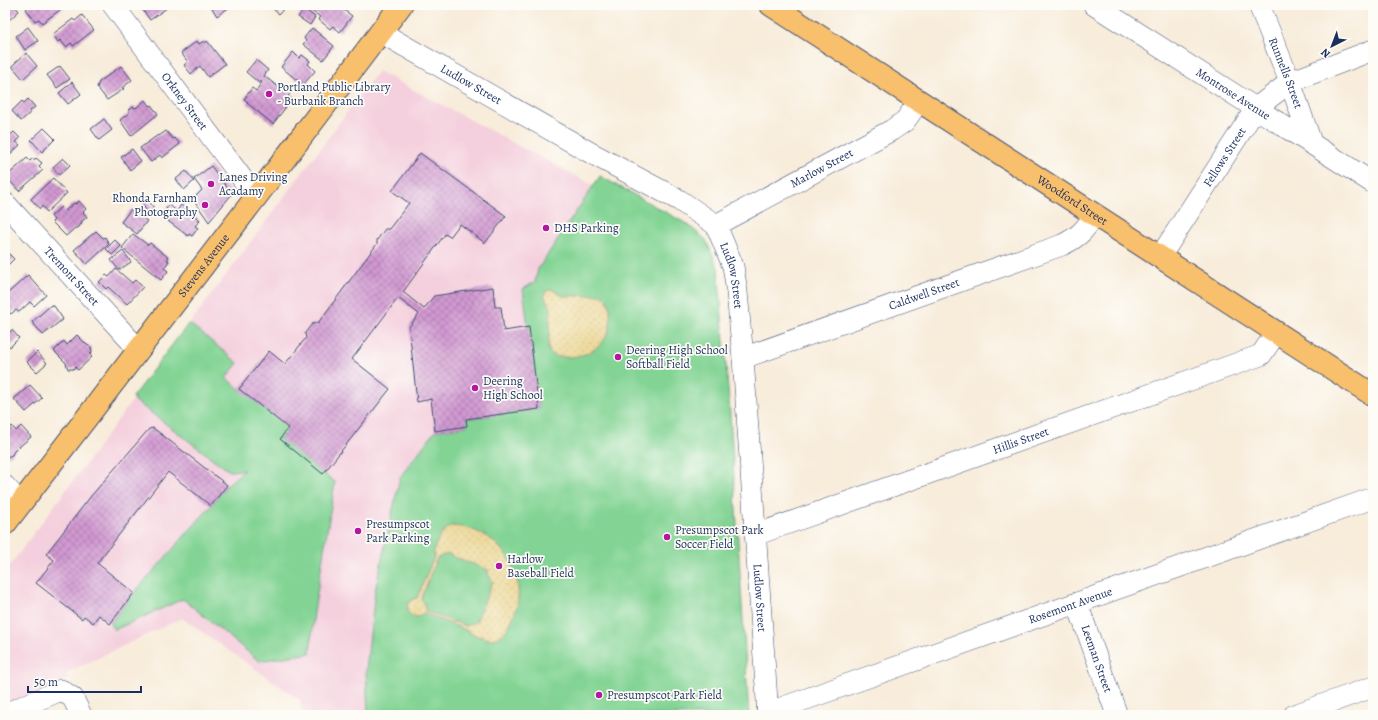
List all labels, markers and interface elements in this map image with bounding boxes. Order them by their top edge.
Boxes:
north arrow [1312,26,1352,66]
street label: Runnells Street [1265,35,1307,110]
text: N [1318,45,1334,61]
street label: Ludlow Street [438,60,505,108]
street label: Montrose Avenue [1193,64,1273,123]
street label: Orkney Street [158,69,211,133]
place label: Portland Public Library - Burbank Branch [277,79,391,109]
marker: Portland Public Library - Burbank Branch [264,89,274,99]
street label: Fellows Street [1199,124,1250,190]
street label: Marlow Street [787,144,856,192]
place label: Lanes Driving Acadamy [218,169,288,199]
street label: Woodford Street [1033,171,1111,229]
marker: Lanes Driving Acadamy [206,179,216,189]
place label: Rhonda Farnham Photography [112,190,198,220]
marker: Rhonda Farnham Photography [200,200,210,210]
place label: DHS Parking [554,220,619,236]
marker: DHS Parking [541,223,551,233]
street label: Stevens Avenue [174,230,233,300]
street label: Ludlow Street [716,240,746,309]
street label: Tremont Street [41,243,103,309]
street label: Caldwell Street [886,274,962,314]
place label: Deering High School Softball Field [626,342,728,372]
marker: Deering High School Softball Field [613,352,623,362]
place label: Deering High School [483,373,543,403]
marker: Deering High School [470,383,480,393]
street label: Hillis Street [991,423,1051,458]
place label: Presumpscot Park Parking [366,516,430,546]
place label: Presumpscot Park Soccer Field [675,522,764,552]
marker: Presumpscot Park Parking [353,526,363,536]
marker: Presumpscot Park Soccer Field [662,532,672,542]
place label: Harlow Baseball Field [507,551,574,581]
marker: Harlow Baseball Field [494,561,504,571]
street label: Ludlow Street [749,563,770,632]
street label: Rosemont Avenue [1026,583,1115,628]
street label: Leeman Street [1077,622,1116,695]
scale bar [28,668,141,694]
text: 50 m [34,674,58,690]
place label: Presumpscot Park Field [607,687,723,703]
marker: Presumpscot Park Field [594,690,604,700]

